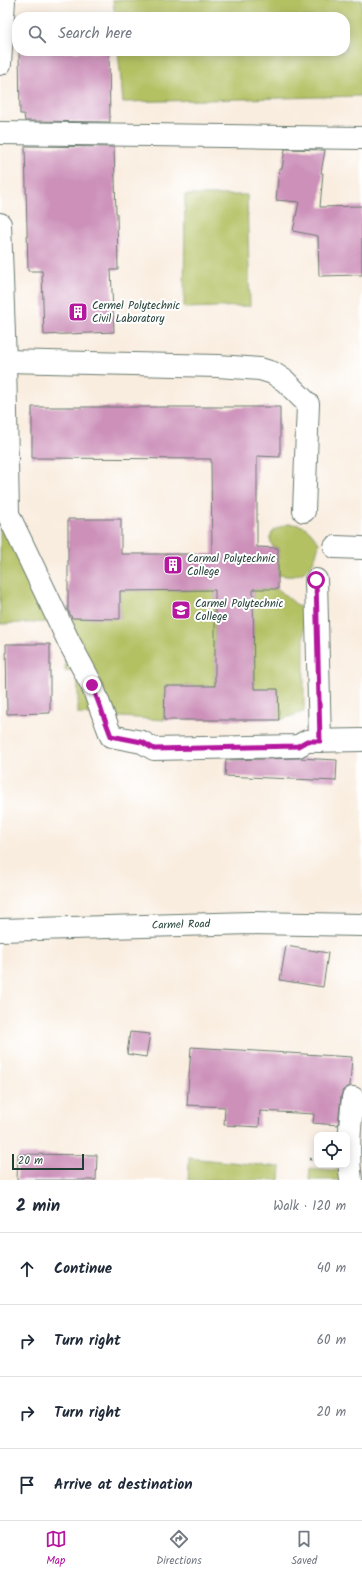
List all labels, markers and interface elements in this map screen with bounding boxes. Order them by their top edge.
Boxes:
search box [12,12,350,56]
text: Search here [58,22,132,46]
icon: search [26,23,48,45]
place label: Cermel Polytechnic Civil Laboratory [92,297,180,328]
building icon: Cermel Polytechnic Civil Laboratory [67,301,89,323]
place label: Carmal Polytechnic College [187,550,276,581]
building icon: Carmal Polytechnic College [162,554,184,576]
route start [307,571,325,589]
place label: Carmel Polytechnic College [195,595,283,626]
school or university icon: Carmel Polytechnic College [170,599,192,621]
route end [83,676,101,694]
street label: Carmel Road [152,915,211,935]
map controls [314,1132,350,1168]
button: locate [314,1132,350,1168]
scale bar [12,1152,84,1171]
text: 20 m [18,1152,43,1170]
text: 2 min [16,1193,60,1220]
text: Walk · 120 m [273,1196,346,1217]
text: Continue [54,1257,112,1281]
icon: ahead [16,1258,38,1280]
text: 40 m [317,1258,346,1279]
text: Turn right [54,1329,121,1353]
icon: right [16,1330,38,1352]
text: 60 m [317,1330,346,1351]
text: Turn right [54,1401,121,1425]
icon: right [16,1402,38,1424]
text: 20 m [316,1402,346,1423]
text: Arrive at destination [54,1473,193,1497]
icon: arrive [16,1474,38,1496]
tab: Map [45,1528,67,1570]
tab: Directions [156,1528,202,1570]
tab: Saved [291,1528,317,1570]

